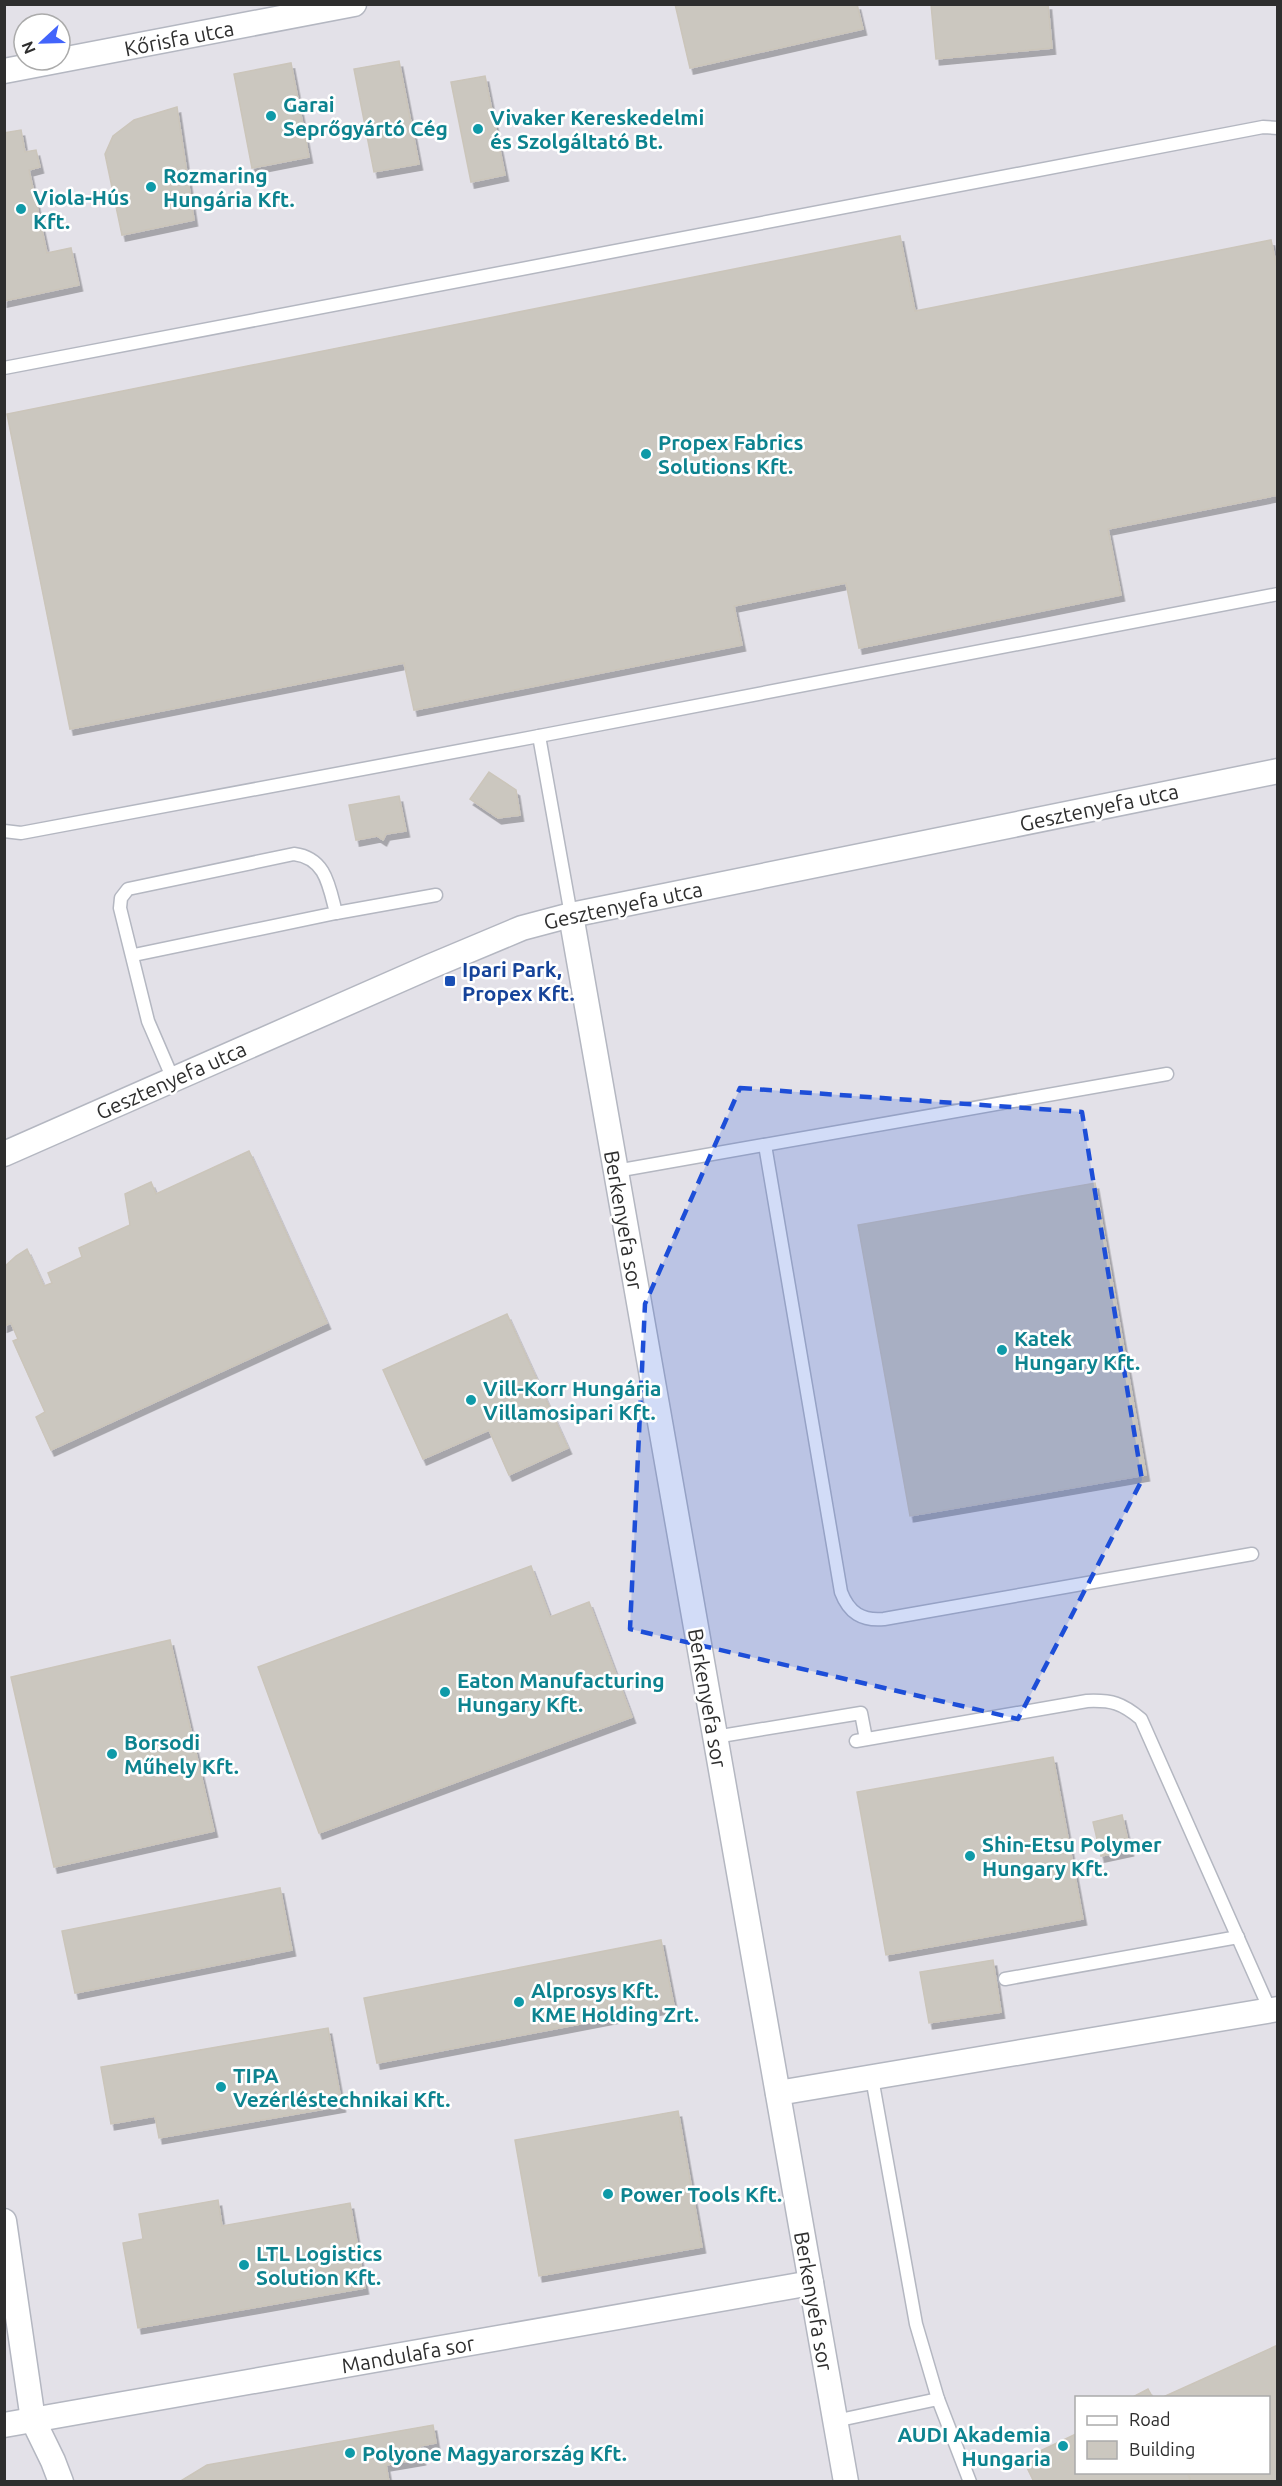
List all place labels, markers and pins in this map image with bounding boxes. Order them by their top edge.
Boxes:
place label: Garai Seprőgyártó Cég [283,92,448,140]
place label: Vivaker Kereskedelmi és Szolgáltató Bt. [490,105,704,153]
marker: Garai Seprőgyártó Cég [264,109,278,123]
marker: Vivaker Kereskedelmi és Szolgáltató Bt. [471,122,485,136]
place label: Rozmaring Hungária Kft. [163,163,295,211]
marker: Rozmaring Hungária Kft. [144,180,158,194]
place label: Viola-Hús Kft. [33,185,129,233]
marker: Viola-Hús Kft. [14,202,28,216]
place label: Propex Fabrics Solutions Kft. [658,430,803,478]
marker: Propex Fabrics Solutions Kft. [639,447,653,461]
place label: Ipari Park, Propex Kft. [462,957,575,1005]
marker: Ipari Park, Propex Kft. [443,974,457,988]
place label: Katek Hungary Kft. [1014,1326,1140,1374]
marker: Katek Hungary Kft. [995,1343,1009,1357]
place label: Vill-Korr Hungária Villamosipari Kft. [483,1376,661,1424]
marker: Vill-Korr Hungária Villamosipari Kft. [464,1393,478,1407]
place label: Eaton Manufacturing Hungary Kft. [457,1668,665,1716]
marker: Eaton Manufacturing Hungary Kft. [438,1685,452,1699]
place label: Borsodi Műhely Kft. [124,1730,239,1778]
marker: Borsodi Műhely Kft. [105,1747,119,1761]
place label: Shin-Etsu Polymer Hungary Kft. [982,1832,1162,1880]
marker: Shin-Etsu Polymer Hungary Kft. [963,1849,977,1863]
place label: Alprosys Kft. KME Holding Zrt. [531,1978,699,2026]
marker: Alprosys Kft. KME Holding Zrt. [512,1995,526,2009]
place label: TIPA Vezérléstechnikai Kft. [233,2063,450,2111]
marker: TIPA Vezérléstechnikai Kft. [214,2080,228,2094]
place label: Power Tools Kft. [620,2182,782,2206]
marker: Power Tools Kft. [601,2187,615,2201]
place label: LTL Logistics Solution Kft. [256,2241,382,2289]
marker: LTL Logistics Solution Kft. [237,2258,251,2272]
place label: AUDI Akademia Hungaria [897,2422,1051,2470]
marker: AUDI Akademia Hungaria [1056,2439,1070,2453]
place label: Polyone Magyarország Kft. [362,2441,627,2465]
marker: Polyone Magyarország Kft. [343,2446,357,2460]

